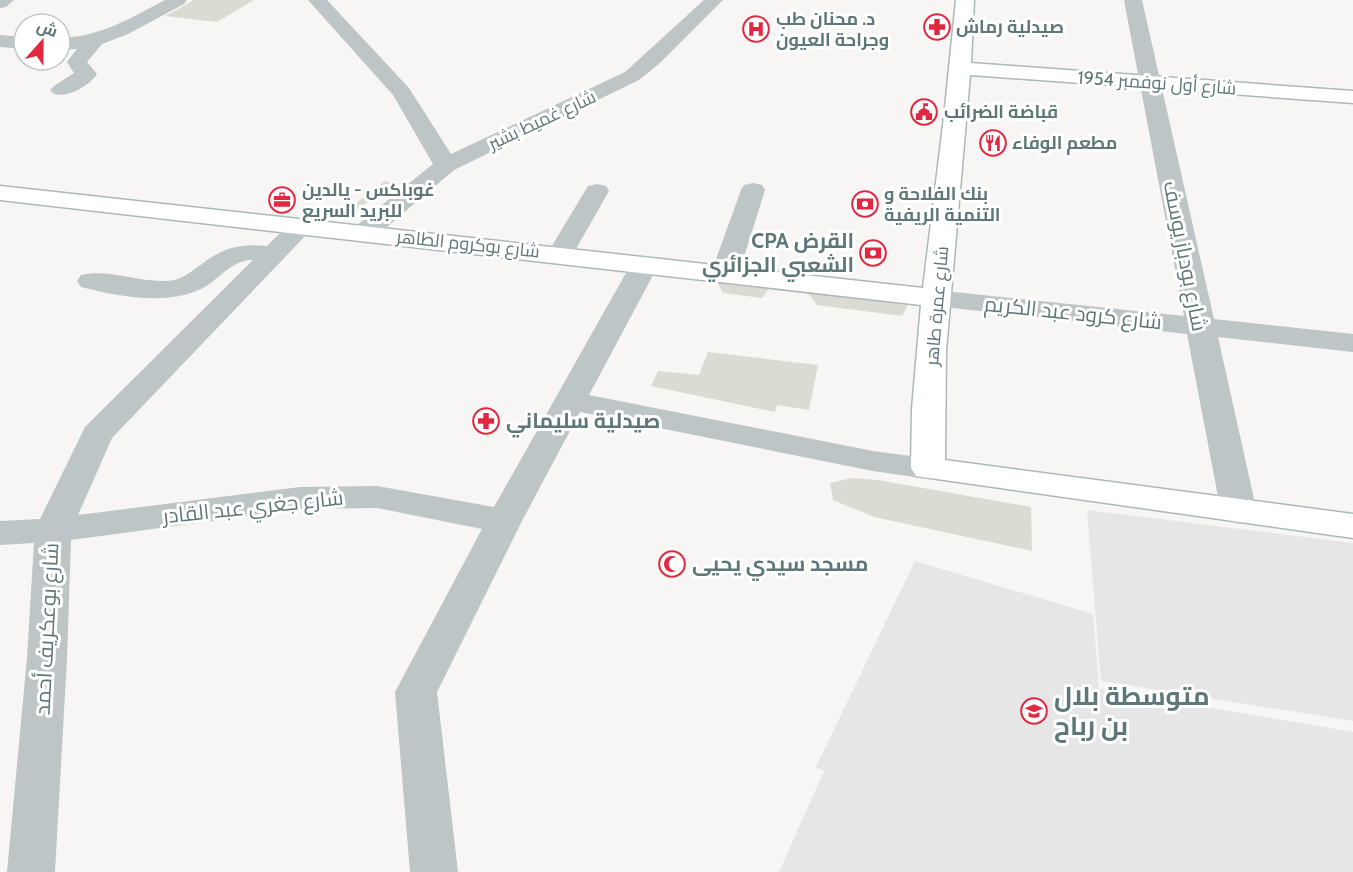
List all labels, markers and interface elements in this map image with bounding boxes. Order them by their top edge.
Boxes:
place label: د. محنان طب وجراحة العيون [776,8,889,51]
north arrow [12,12,72,72]
pharmacy icon: صيدلية رماش [922,12,952,42]
hospital icon: د. محنان طب وجراحة العيون [741,14,771,44]
text: ش [34,16,60,41]
place label: صيدلية رماش [956,16,1064,38]
street label: شارع أول نوفمبر 1954 [1077,66,1237,101]
street label: شارع غميط بشير [484,85,600,156]
public building icon: قباضة الضرائب [909,97,939,127]
place label: قباضة الضرائب [944,101,1058,123]
restaurant icon: مطعم الوفاء [978,128,1008,158]
place label: مطعم الوفاء [1012,132,1117,155]
place label: غوباكس - يالدين للبريد السريع [302,179,435,223]
street label: شارع بودباز يوسف [1157,179,1212,334]
place label: بنك الفلاحة و التنمية الريفية [884,183,1000,226]
office icon: غوباكس - يالدين للبريد السريع [267,185,297,215]
bank icon: بنك الفلاحة و التنمية الريفية [850,189,880,219]
street label: شارع بوكروم الطاهر [394,225,541,263]
place label: CPA القرض الشعبي الجزائري [702,228,854,282]
bank icon: CPA القرض الشعبي الجزائري [858,238,888,268]
street label: شارع عمرة طاهر [921,245,954,368]
street label: شارع كرود عبد الكريم [983,291,1163,336]
pharmacy icon: صيدلية سليماني [471,406,501,436]
place label: صيدلية سليماني [506,408,660,438]
street label: شارع جغري عبد القادر [160,485,345,533]
street label: شارع بوعكريف أحمد [30,542,65,716]
mosque icon: مسجد سيدي يحيى [657,549,687,579]
place label: مسجد سيدي يحيى [692,551,868,581]
place label: متوسطة بلال بن رباح [1054,680,1210,743]
school or university icon: متوسطة بلال بن رباح [1019,696,1049,726]

